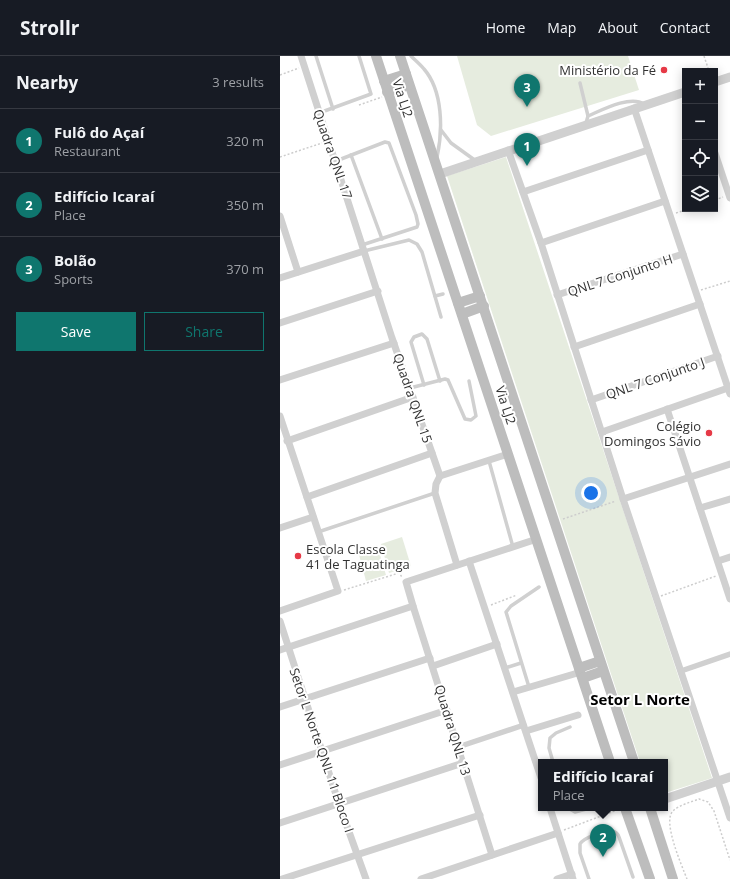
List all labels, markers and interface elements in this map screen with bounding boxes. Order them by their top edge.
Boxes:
text: Strollr [20,15,79,41]
text: Home [486,18,525,37]
text: Map [547,18,576,37]
text: About [598,18,638,37]
text: Contact [660,18,710,37]
place label: Ministério da Fé [559,61,656,79]
marker: Ministério da Fé [659,65,669,75]
map controls [682,68,718,212]
button: + [682,68,718,104]
text: Nearby [16,71,78,94]
text: 3 results [212,73,264,91]
pin: 3 [514,74,540,107]
street label: Via LJ2 [388,77,418,119]
button: − [682,104,718,140]
street label: Quadra QNL 17 [309,107,357,201]
text: Fulô do Açaí [54,122,144,142]
text: 1 [25,132,33,150]
text: 320 m [226,132,264,150]
pin: 1 [514,133,540,166]
button: locate [682,140,718,176]
text: Restaurant [54,142,121,160]
button: layers [682,176,718,212]
text: Edifício Icaraí [54,186,155,206]
text: 2 [25,196,33,214]
text: 350 m [226,196,264,214]
text: Place [54,206,86,224]
text: Bolão [54,250,96,270]
street label: QNL 7 Conjunto H [565,250,675,300]
text: 3 [25,260,33,278]
text: 370 m [226,260,264,278]
text: Sports [54,270,93,288]
button: Save [16,312,136,351]
button: Share [144,312,264,351]
street label: Quadra QNL 15 [389,351,437,445]
street label: QNL 7 Conjunto J [603,353,707,403]
street label: Via LJ2 [491,384,521,426]
place label: Colégio Domingos Sávio [604,417,701,450]
marker: Colégio Domingos Sávio [704,428,714,438]
your location [581,483,601,503]
place label: Escola Classe 41 de Taguatinga [306,540,410,573]
marker: Escola Classe 41 de Taguatinga [293,551,303,561]
street label: Setor L Norte QNL 11 Bloco I [285,665,359,835]
street label: Quadra QNL 13 [431,682,475,778]
district label: Setor L Norte [590,689,690,709]
popup [538,759,668,811]
text: Edifício Icaraí [553,766,653,786]
text: Place [553,786,585,804]
pin: 2 [590,824,616,857]

